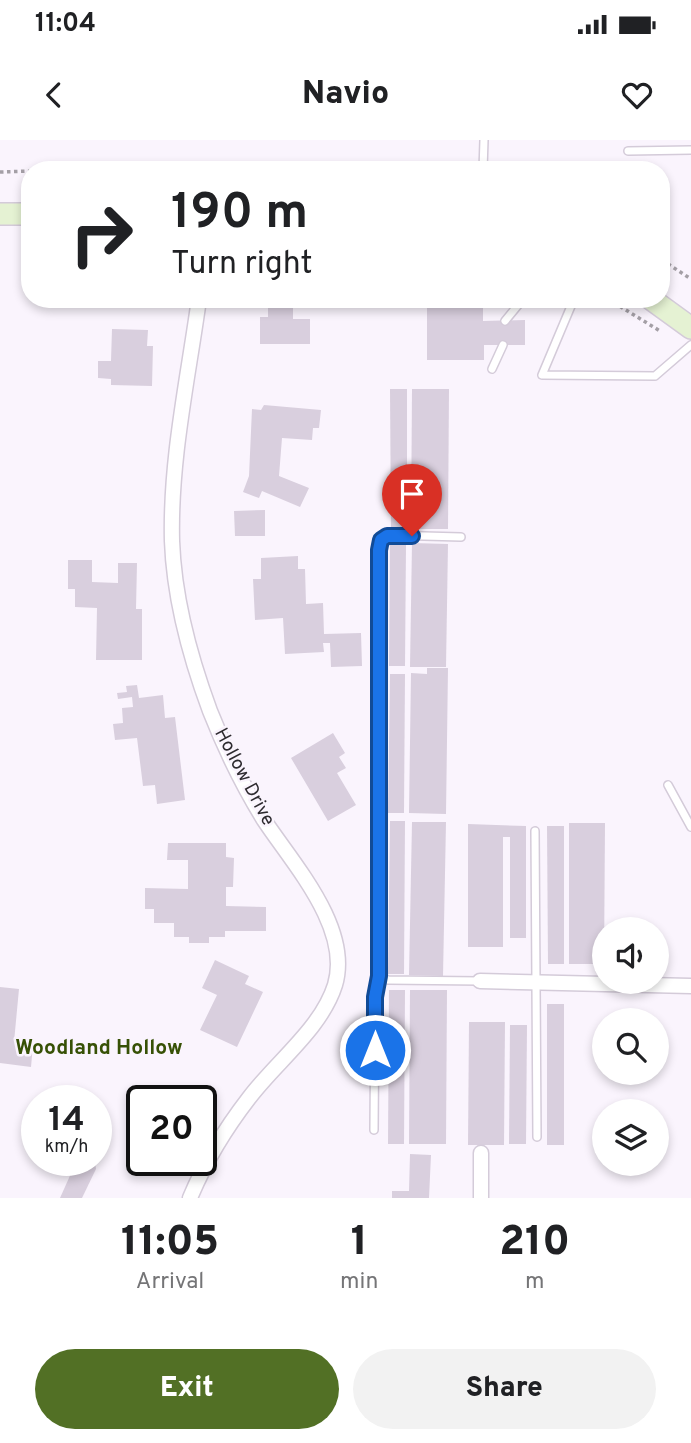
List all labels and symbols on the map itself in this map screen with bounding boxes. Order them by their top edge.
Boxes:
pin [382,464,442,536]
street label: Hollow Drive [208,724,280,830]
position arrow [338,1013,412,1087]
district label: Woodland Hollow [15,1035,183,1062]
speed limit sign: 20 [126,1085,217,1176]

